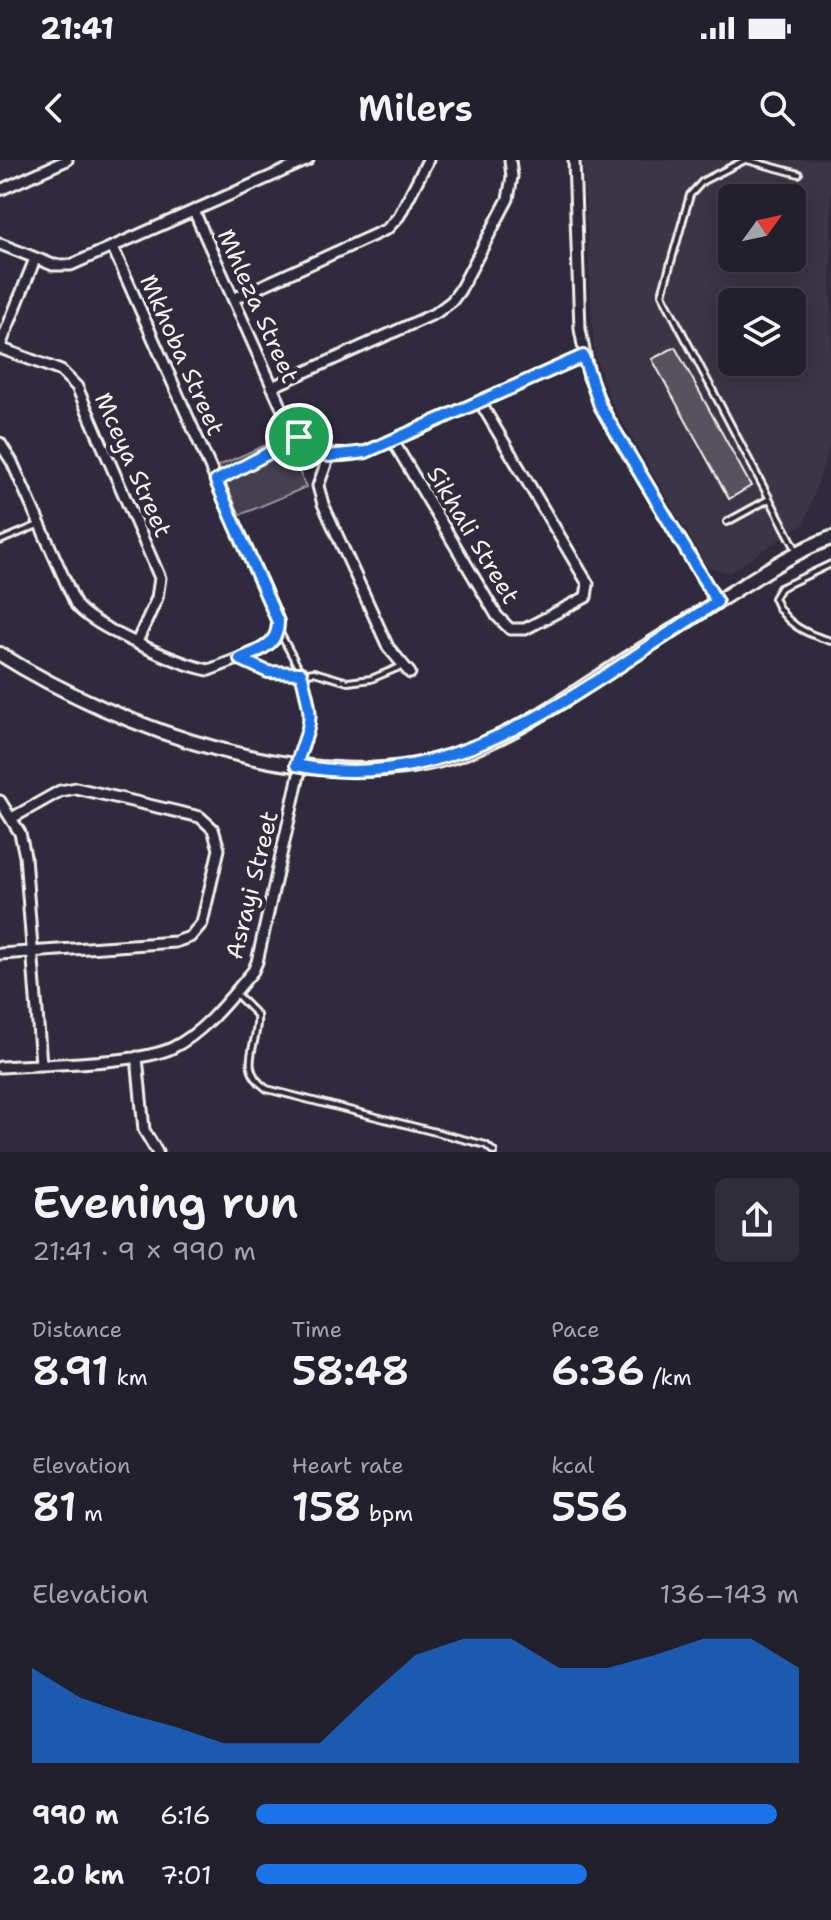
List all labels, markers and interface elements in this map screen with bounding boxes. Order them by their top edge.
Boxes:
text: 21:41 [40,8,114,49]
text: Milers [358,84,473,133]
icon: back [32,86,76,130]
icon: search [755,86,799,130]
north arrow [718,184,806,272]
map controls [718,184,806,376]
street label: Mhleza Street [210,224,306,388]
street label: Mkhoba Street [132,270,232,440]
button: layers [718,288,806,376]
street label: Mceya Street [87,388,179,542]
pin [265,403,333,471]
icon: arrive [277,415,321,459]
street label: Sikhali Street [419,460,527,610]
street label: Asrayi Street [218,807,286,963]
text: Evening run [32,1173,299,1232]
button: share [715,1178,799,1262]
text: 21:41 · 9 × 990 m [32,1233,256,1268]
text: Distance [32,1315,122,1344]
text: Time [292,1315,342,1344]
text: Pace [551,1315,600,1344]
text: 8.91 [32,1344,109,1398]
text: 58:48 [292,1344,409,1398]
text: 6:36 [551,1344,645,1398]
text: km [109,1363,148,1392]
text: /km [645,1363,692,1392]
text: Elevation [32,1451,130,1480]
text: Heart rate [292,1451,404,1480]
text: kcal [551,1451,594,1480]
text: 81 [32,1480,77,1534]
text: 158 [292,1480,361,1534]
text: 556 [551,1480,628,1534]
text: m [77,1499,103,1528]
text: bpm [361,1499,413,1528]
text: Elevation [32,1576,148,1611]
text: 136–143 m [660,1576,799,1611]
text: 990 m [32,1797,119,1832]
text: 6:16 [160,1797,211,1832]
text: 2.0 km [32,1857,124,1892]
text: 7:01 [160,1857,212,1892]

